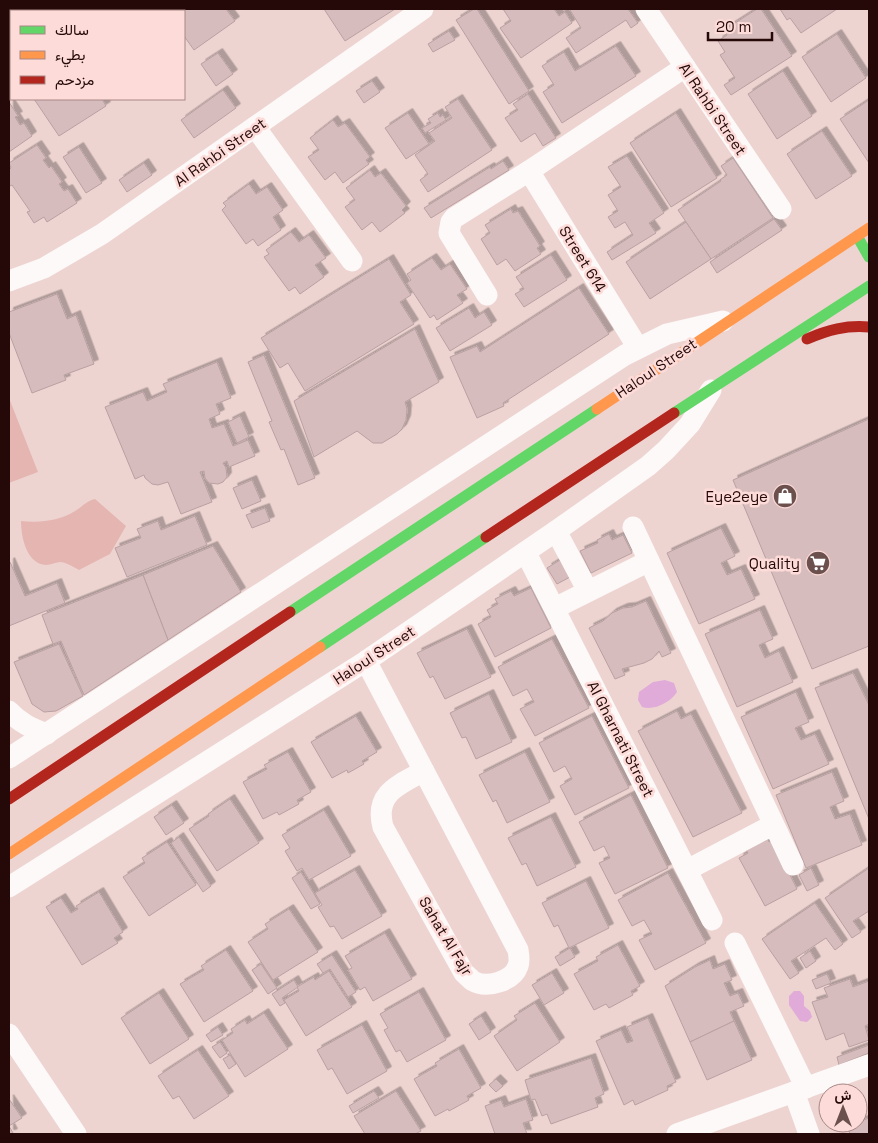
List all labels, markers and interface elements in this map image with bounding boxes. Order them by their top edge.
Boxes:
legend [10,10,185,100]
scale bar [708,10,772,42]
text: 20 m [716,17,751,36]
text: سالك [55,20,89,39]
text: بطيء [55,45,85,68]
street label: Al Rahbi Street [675,59,751,159]
text: مزدحم [55,70,94,90]
street label: Al Rahbi Street [171,113,269,191]
street label: Street 614 [555,222,611,296]
street label: Haloul Street [612,334,700,402]
shop icon: Eye2eye [772,483,798,509]
place label: Eye2eye [706,487,768,506]
supermarket icon: Quality [805,550,831,576]
place label: Quality [749,554,800,573]
street label: Haloul Street [329,621,419,689]
street label: Al Gharnati Street [583,678,659,800]
street label: Sahat Al Fajr [415,893,477,979]
north arrow [818,1083,868,1133]
text: ش [835,1086,852,1104]

